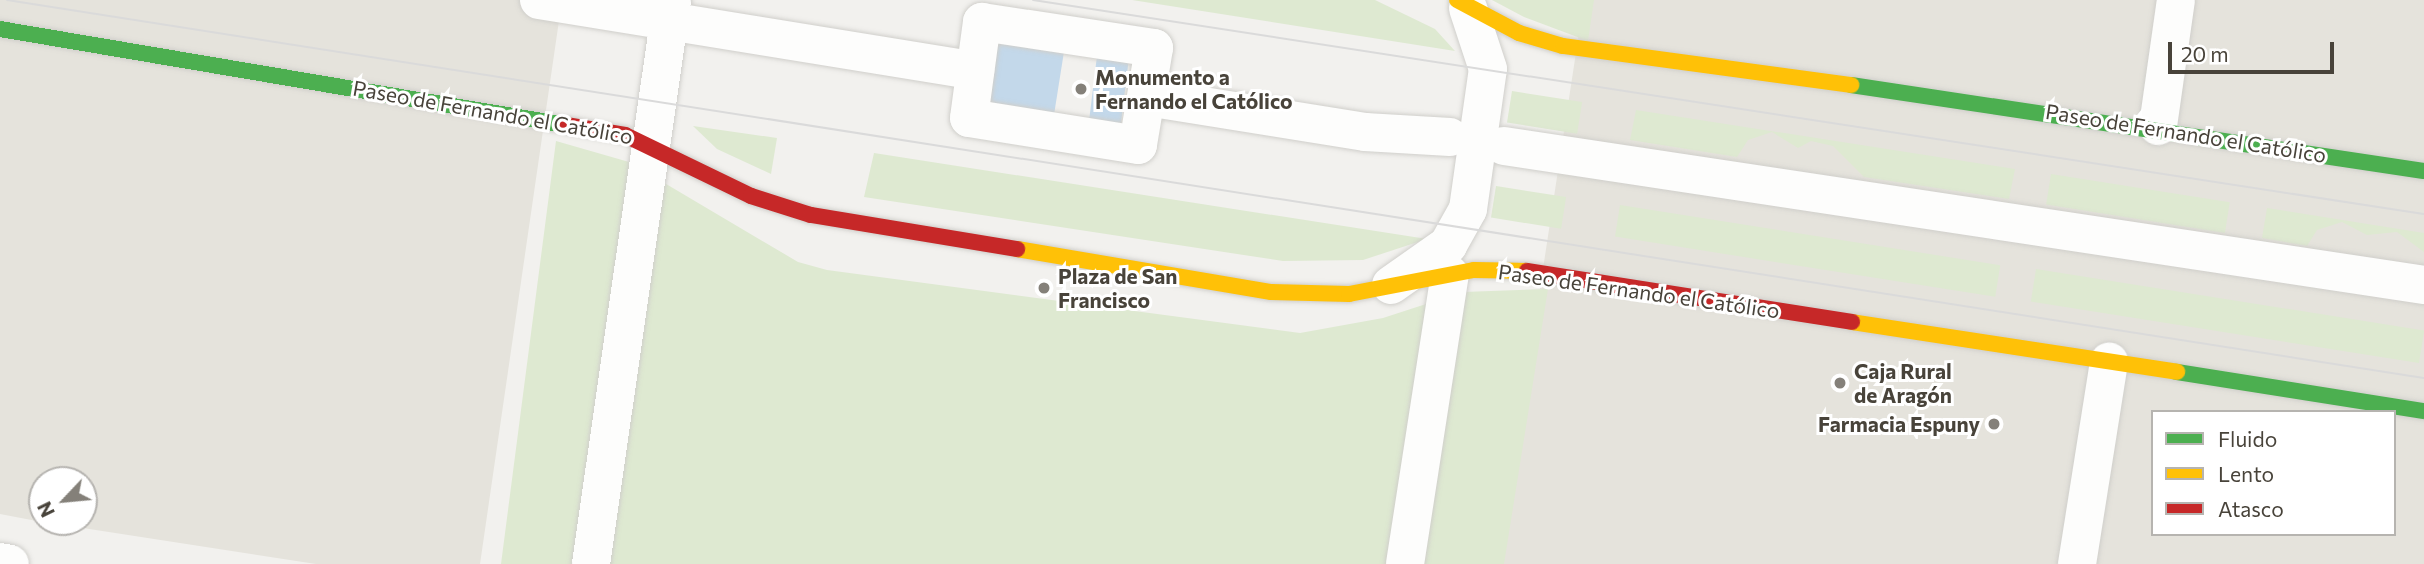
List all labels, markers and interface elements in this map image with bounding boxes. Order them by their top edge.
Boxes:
scale bar [2172,28,2338,72]
text: 20 m [2181,41,2229,66]
place label: Monumento a Fernando el Católico [1095,64,1293,114]
street label: Paseo de Fernando el Católico [351,75,635,149]
marker: Monumento a Fernando el Católico [1073,81,1089,97]
street label: Paseo de Fernando el Católico [2044,98,2328,168]
street label: Paseo de Fernando el Católico [1497,259,1781,323]
place label: Plaza de San Francisco [1058,263,1178,313]
marker: Plaza de San Francisco [1036,280,1052,296]
place label: Caja Rural de Aragón [1854,358,1952,408]
marker: Caja Rural de Aragón [1832,375,1848,391]
legend [2151,410,2396,536]
place label: Farmacia Espuny [1818,411,1980,437]
marker: Farmacia Espuny [1986,416,2002,432]
text: Fluido [2218,426,2277,451]
text: Lento [2218,461,2274,486]
north arrow [28,466,98,536]
text: Atasco [2218,496,2284,521]
text: N [32,498,59,521]

